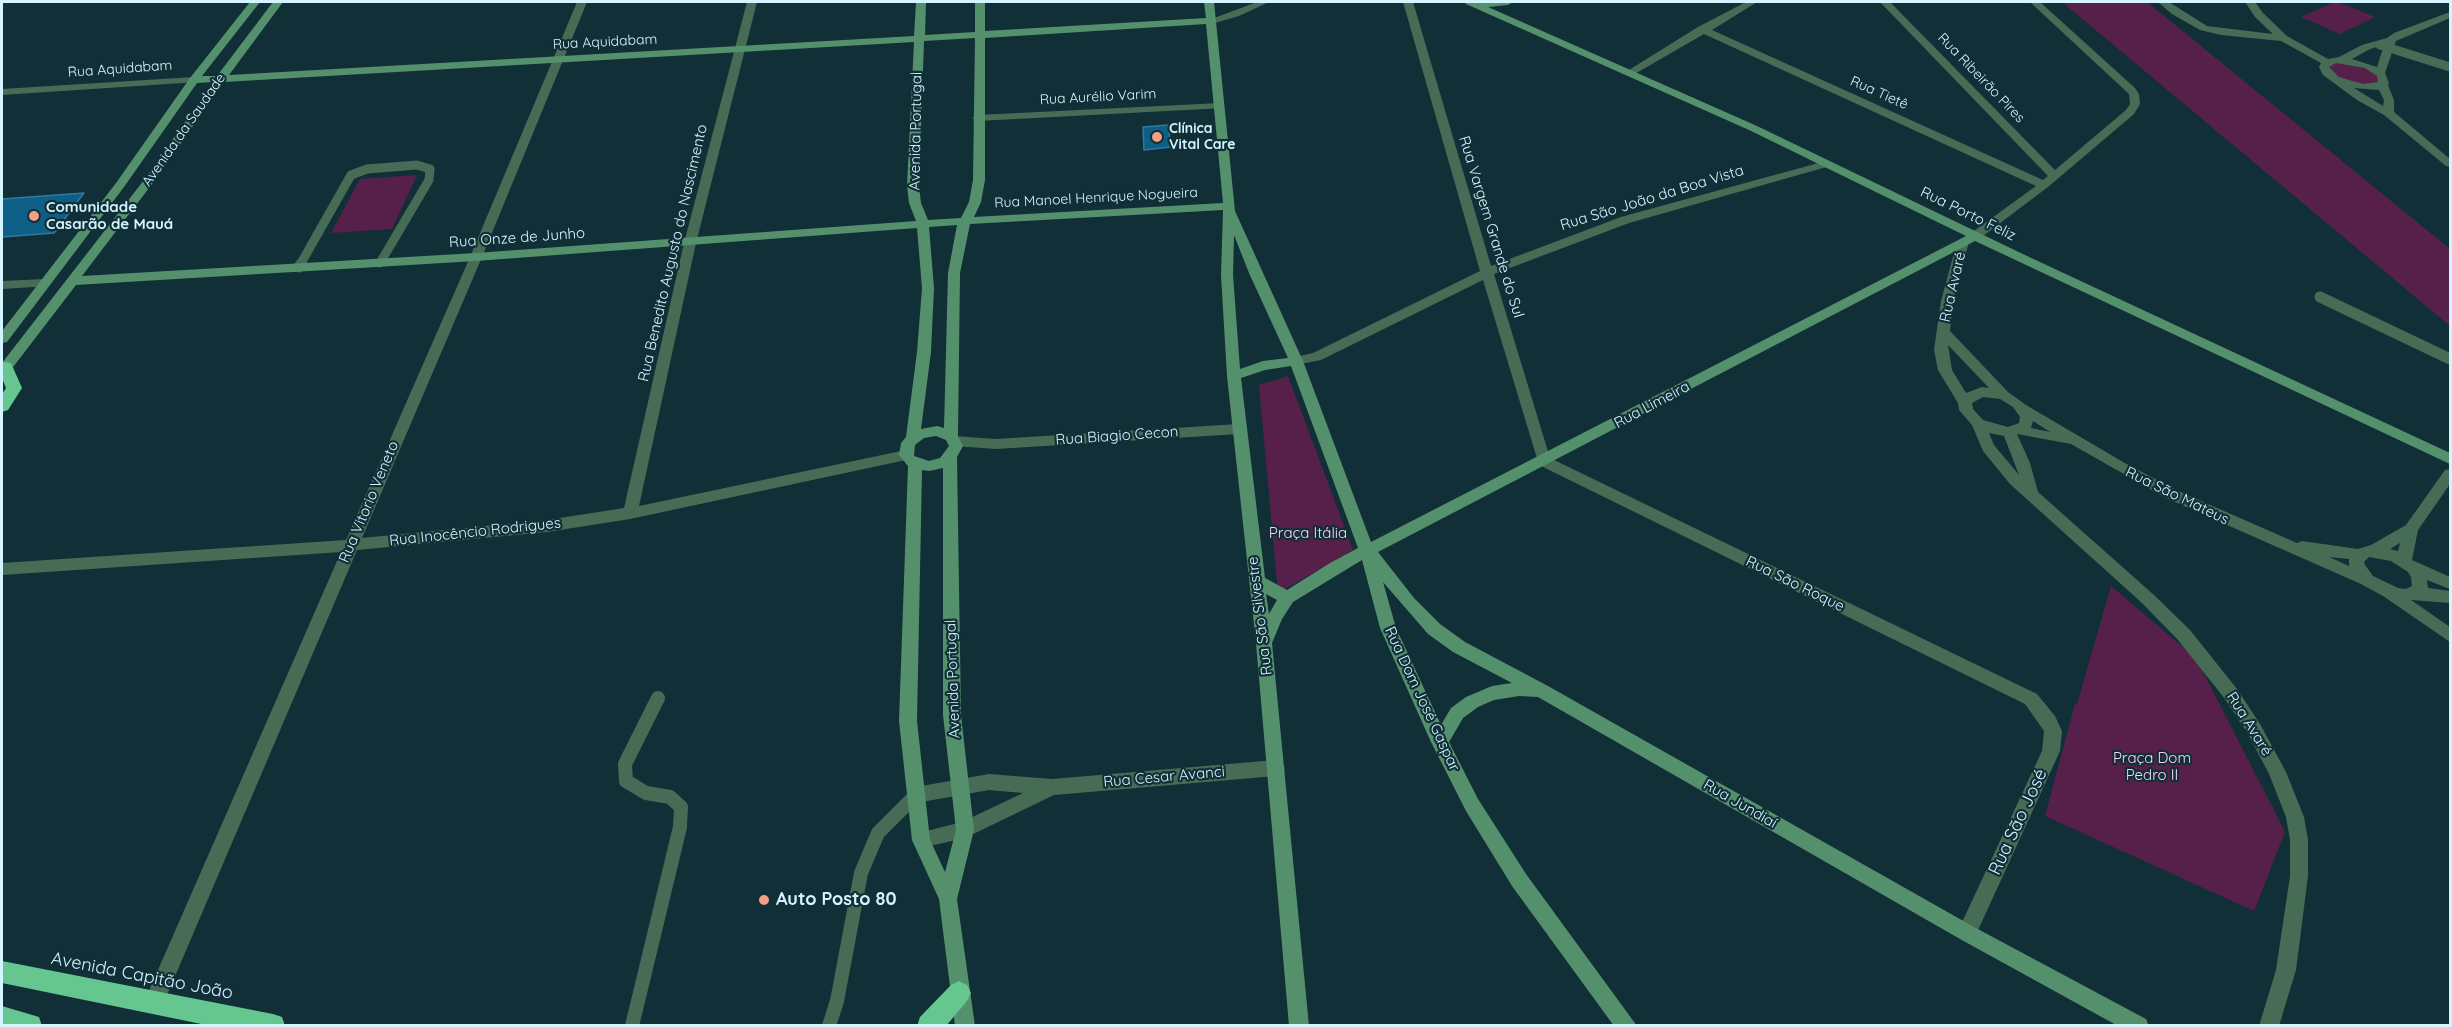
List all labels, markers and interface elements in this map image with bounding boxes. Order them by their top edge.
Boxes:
street label: Rua Ribeirão Pires [1934,30,2028,126]
street label: Rua Aquidabam [552,31,658,53]
street label: Rua Aquidabam [67,57,173,81]
street label: Avenida da Saudade [139,70,229,190]
street label: Avenida Portugal [906,72,926,190]
street label: Rua Tietê [1848,73,1910,113]
street label: Rua Aurélio Varim [1039,86,1157,108]
place label: Clínica Vital Care [1169,121,1236,154]
street label: Rua Benedito Augusto do Nascimento [635,123,711,383]
marker: Clínica Vital Care [1150,130,1164,144]
street label: Rua Vargem Grande do Sul [1455,134,1527,320]
street label: Rua São João da Boa Vista [1558,161,1746,235]
street label: Rua Porto Feliz [1917,183,2019,245]
street label: Rua Manoel Henrique Nogueira [994,184,1198,212]
place label: Comunidade Casarão de Mauá [46,198,173,233]
marker: Comunidade Casarão de Mauá [27,209,41,223]
street label: Rua Onze de Junho [448,224,586,252]
street label: Rua Avaré [1936,250,1970,324]
street label: Rua Limeira [1611,378,1693,432]
street label: Rua Biagio Cecon [1055,423,1179,449]
street label: Rua Vitorio Veneto [335,438,403,566]
street label: Rua São Mateus [2122,463,2232,529]
street label: Rua Inocêncio Rodrigues [388,514,562,550]
park label: Praça Itália [1269,524,1347,542]
street label: Rua São Roque [1743,552,1847,616]
street label: Rua São Silvestre [1244,556,1276,676]
street label: Avenida Portugal [942,619,964,739]
street label: Rua Dom José Gaspar [1381,624,1463,774]
street label: Rua Avaré [2222,689,2276,759]
park label: Praça Dom Pedro II [2113,749,2191,784]
street label: Rua Cesar Avanci [1102,763,1226,791]
street label: Rua São José [1984,766,2052,878]
street label: Rua Jundiaí [1700,776,1780,832]
place label: Auto Posto 80 [776,889,896,911]
marker: Auto Posto 80 [757,893,771,907]
street label: Avenida Capitão João [49,948,235,1004]

